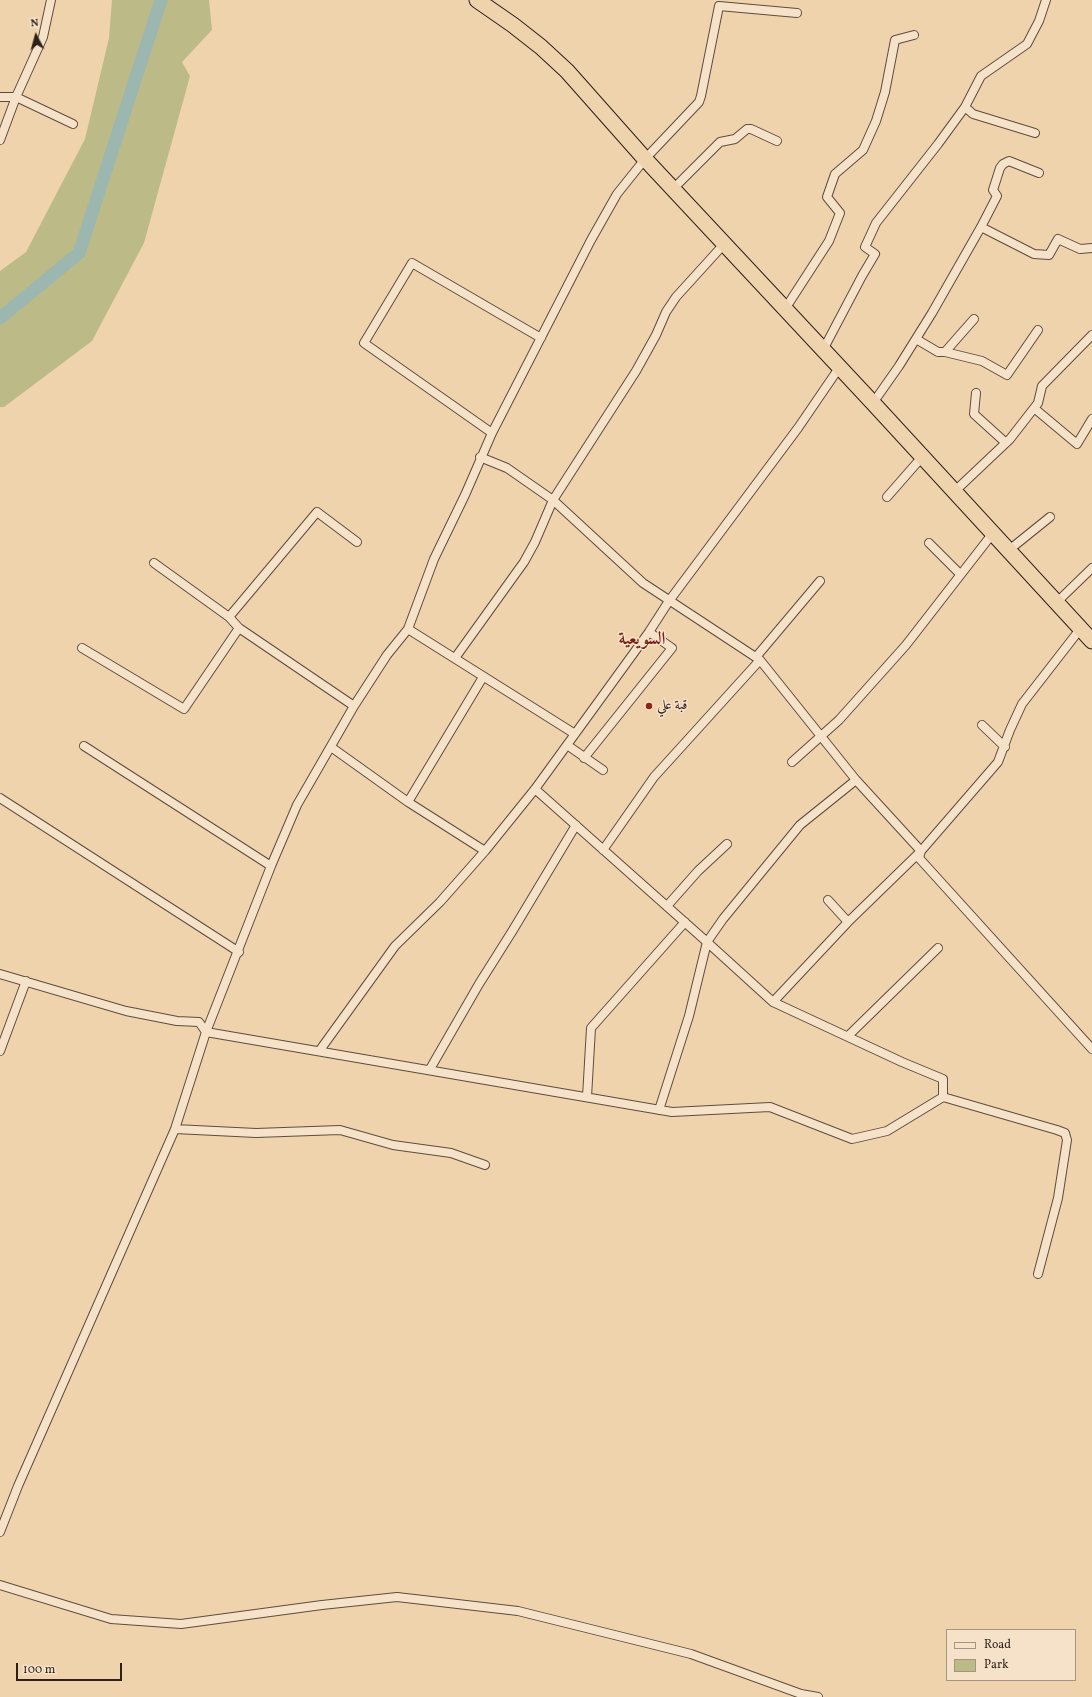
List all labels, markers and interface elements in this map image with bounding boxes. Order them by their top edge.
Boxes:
north arrow [16,16,56,56]
text: N [30,16,39,31]
district label: السويعية [619,630,665,652]
place label: قبة علي [657,698,687,714]
marker: قبة علي [644,701,654,711]
legend [946,1629,1076,1681]
text: Road [984,1637,1011,1653]
scale bar [18,1655,124,1681]
text: Park [984,1657,1009,1673]
text: 100 m [23,1662,55,1678]

